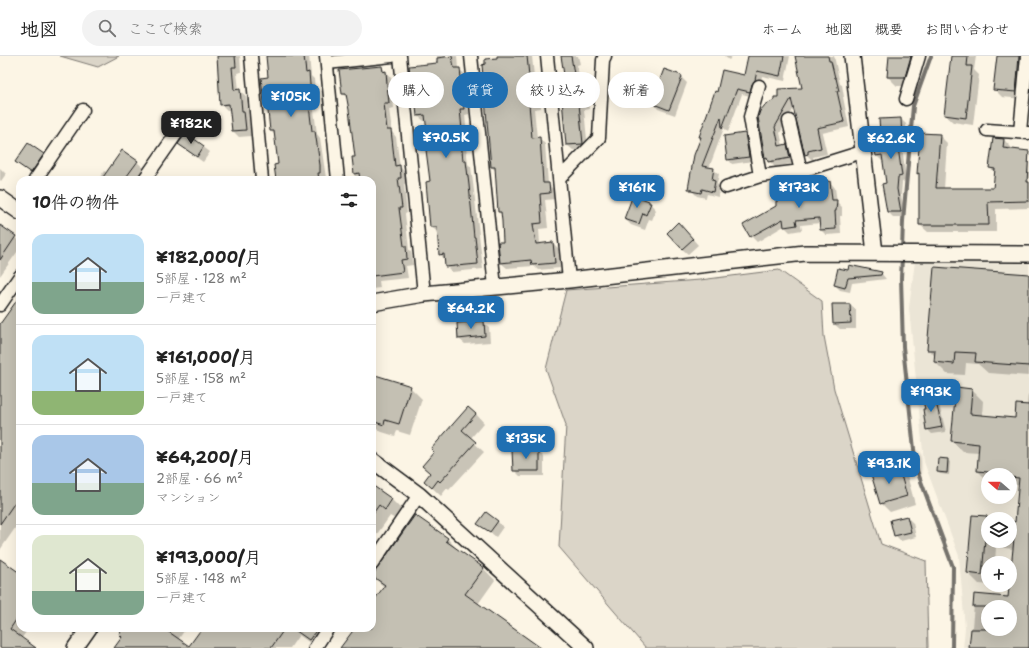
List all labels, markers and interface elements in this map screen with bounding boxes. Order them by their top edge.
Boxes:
search box [82,10,362,46]
text: 地図 [20,17,58,42]
icon: search [96,17,118,39]
text: ここで検索 [128,19,203,39]
text: ホーム [762,20,803,38]
text: 地図 [825,20,853,38]
text: 概要 [875,20,903,38]
text: お問い合わせ [925,20,1009,38]
chip: 購入 [388,72,444,108]
chip: 賃貸 [452,72,508,108]
chip: 絞り込み [516,72,600,108]
chip: 新着 [608,72,664,108]
pin: ¥105K [263,84,319,118]
text: ¥105K [271,88,311,105]
pin: ¥182K [163,111,219,145]
text: ¥182K [170,115,212,132]
pin: ¥70.5K [413,125,479,159]
pin: ¥62.6K [858,126,924,160]
text: ¥70.5K [422,129,470,146]
text: ¥62.6K [867,130,915,147]
pin: ¥161K [609,175,665,209]
pin: ¥173K [771,175,827,209]
text: ¥161K [618,179,656,196]
text: ¥173K [778,179,820,196]
icon: filters [338,189,360,211]
text: 10件の物件 [32,191,119,213]
text: ¥182,000/月 [156,246,262,268]
icon: home [64,250,112,298]
text: 5部屋 · 128 m² [156,270,247,287]
text: 一戸建て [156,289,208,306]
pin: ¥64.2K [438,296,504,330]
text: ¥64.2K [447,300,495,317]
text: ¥161,000/月 [156,346,256,368]
icon: home [64,351,112,399]
text: 5部屋 · 158 m² [156,370,246,387]
pin: ¥193K [903,379,959,413]
text: ¥193K [910,383,952,400]
text: 一戸建て [156,389,208,406]
pin: ¥135K [498,426,554,460]
text: ¥135K [506,430,546,447]
text: ¥64,200/月 [156,446,254,468]
icon: home [64,451,112,499]
pin: ¥93.1K [856,451,922,485]
text: ¥93.1K [867,455,911,472]
north arrow [981,468,1017,504]
map controls [981,468,1017,636]
text: 2部屋 · 66 m² [156,470,243,487]
text: マンション [156,489,220,506]
button: layers [981,512,1017,548]
text: ¥193,000/月 [156,546,261,568]
icon: home [64,551,112,599]
button: + [981,556,1017,592]
text: 5部屋 · 148 m² [156,570,247,587]
text: 一戸建て [156,589,208,606]
button: − [981,600,1017,636]

